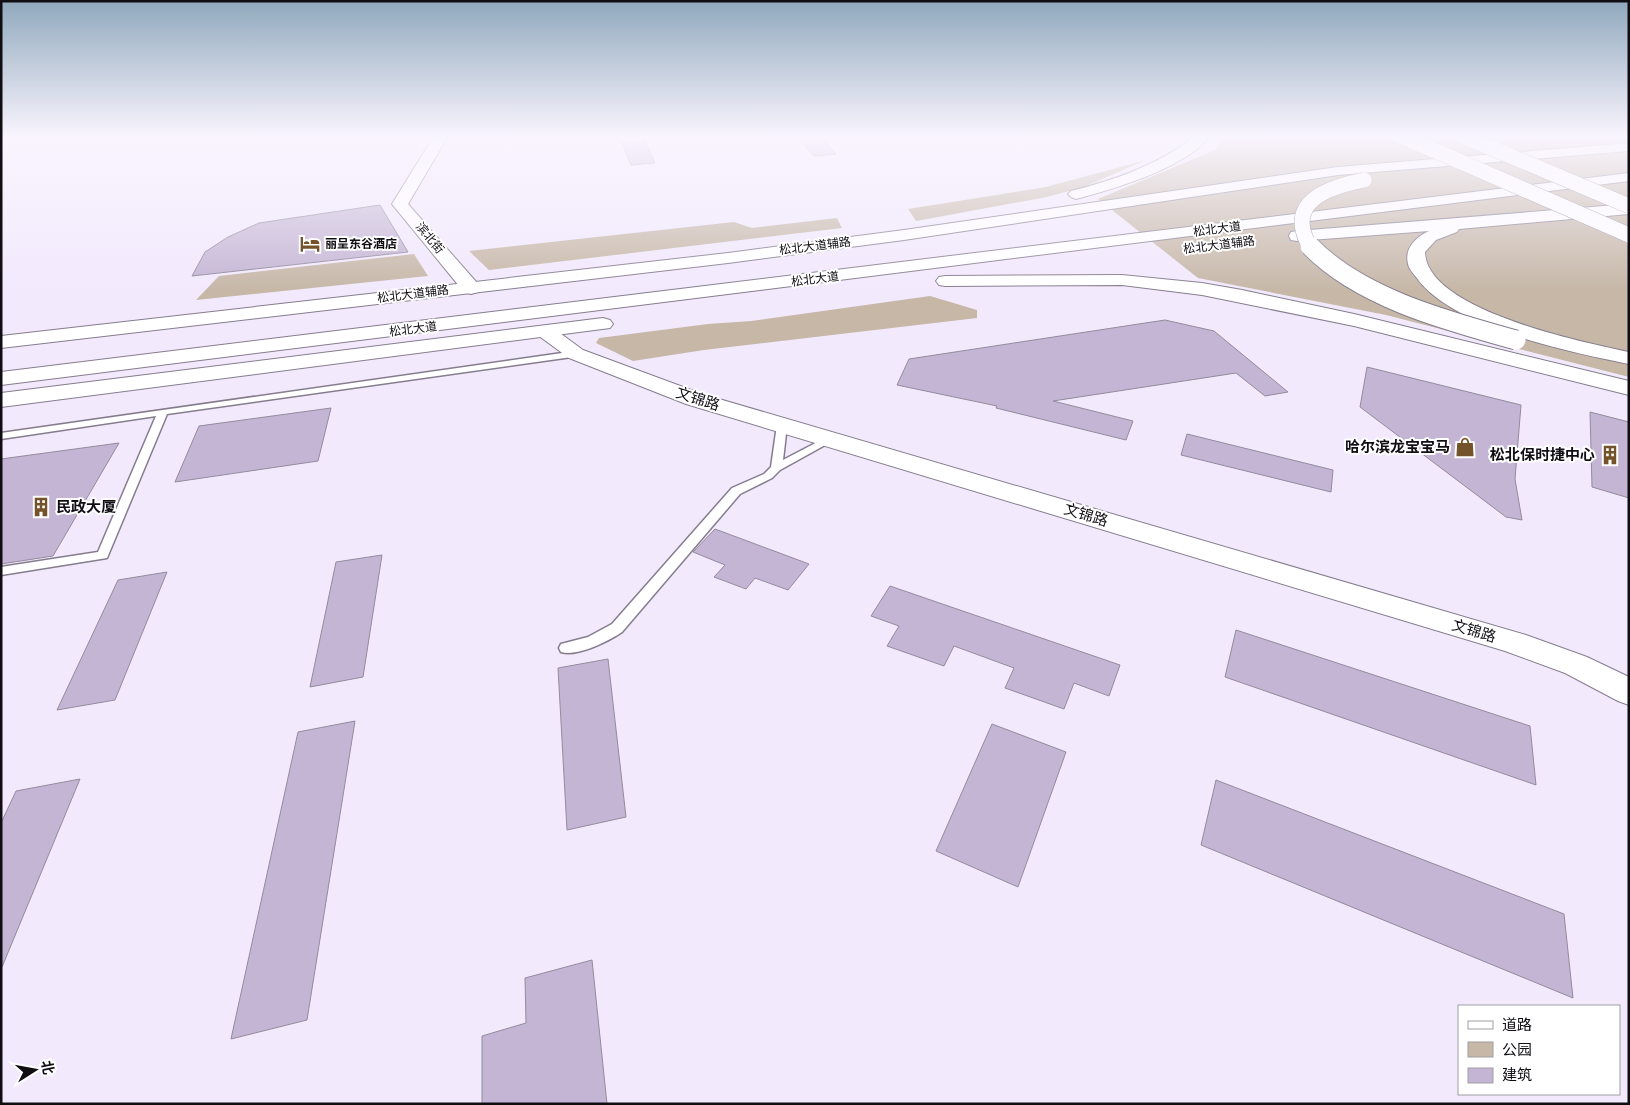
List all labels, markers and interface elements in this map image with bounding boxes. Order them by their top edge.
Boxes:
street label: 松北大道 [1192,218,1242,239]
street label: 滨北街 [413,219,448,256]
hotel icon: 丽呈东谷酒店 [299,233,321,255]
street label: 松北大道辅路 [1182,233,1256,256]
street label: 松北大道辅路 [778,234,852,257]
place label: 丽呈东谷酒店 [325,236,397,251]
street label: 松北大道 [790,268,840,289]
street label: 松北大道辅路 [376,282,450,305]
street label: 松北大道 [388,318,438,339]
street label: 文锦路 [674,383,722,415]
shop icon: 哈尔滨龙宝宝马 [1454,436,1476,458]
place label: 哈尔滨龙宝宝马 [1345,437,1450,456]
building icon: 松北保时捷中心 [1599,444,1621,466]
place label: 松北保时捷中心 [1490,445,1595,464]
building icon: 民政大厦 [30,496,52,518]
place label: 民政大厦 [56,497,116,516]
street label: 文锦路 [1062,499,1110,530]
street label: 文锦路 [1450,615,1498,646]
legend [1458,1005,1620,1095]
text: 道路 [1502,1015,1532,1034]
text: 公园 [1502,1040,1532,1059]
north arrow [10,1045,60,1095]
text: 北 [38,1059,58,1076]
text: 建筑 [1502,1065,1532,1084]

